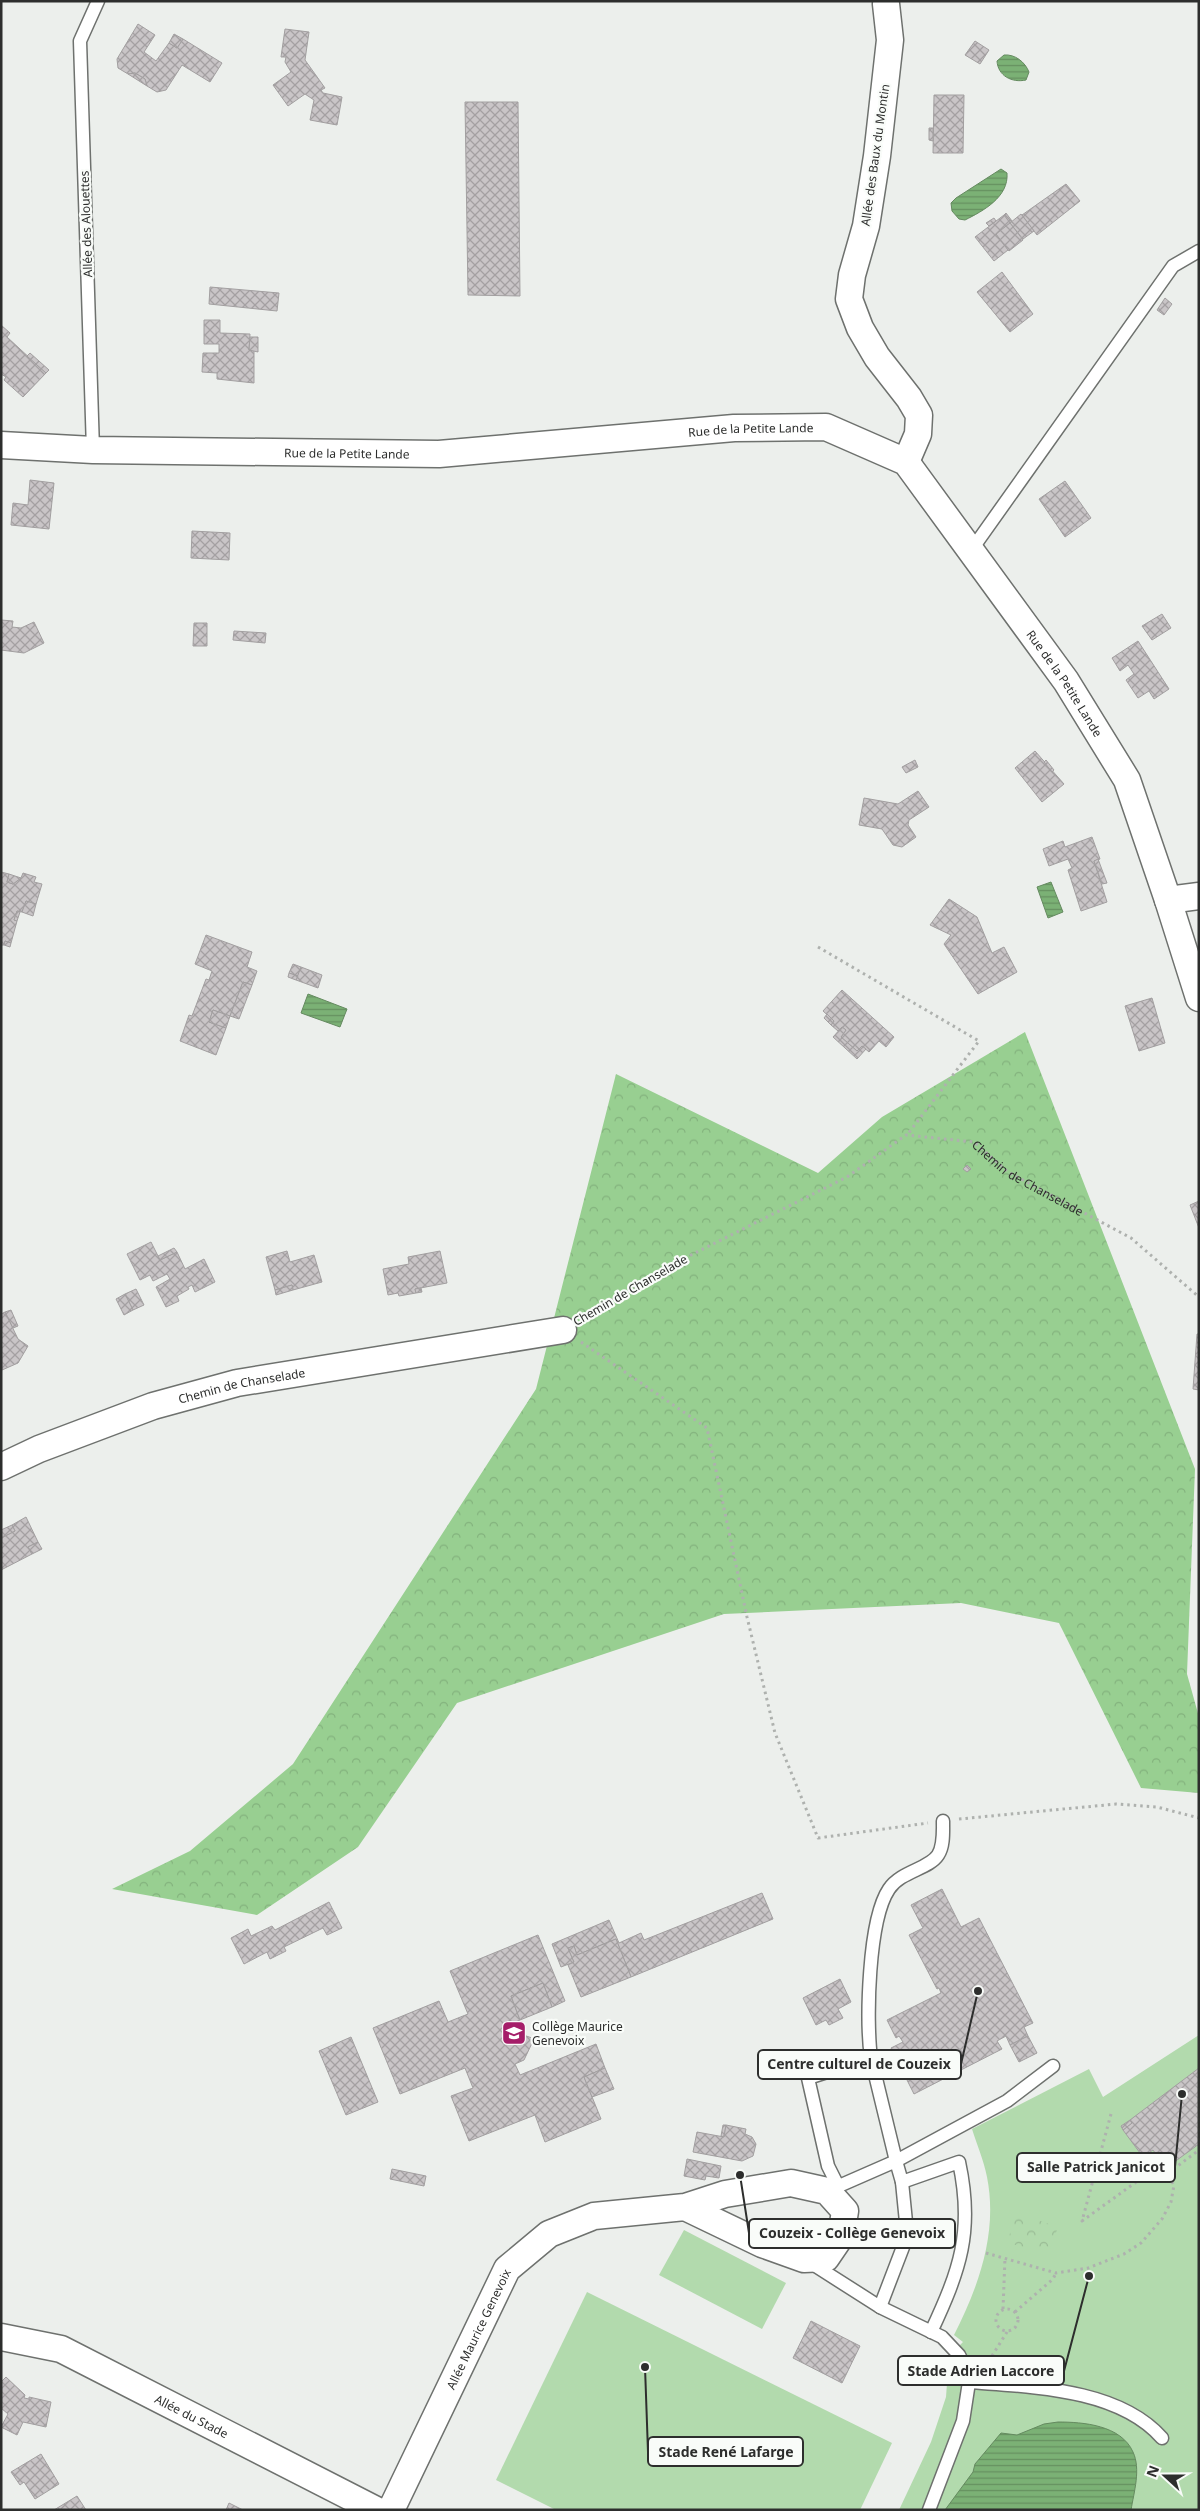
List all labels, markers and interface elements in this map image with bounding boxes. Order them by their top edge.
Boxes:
street label: Allée des Baux du Montin [857,83,893,227]
street label: Allée des Alouettes [76,170,96,278]
street label: Rue de la Petite Lande [687,419,814,441]
street label: Rue de la Petite Lande [284,444,410,462]
street label: Rue de la Petite Lande [1023,626,1107,740]
street label: Chemin de Chanselade [969,1136,1087,1220]
street label: Chemin de Chanselade [570,1250,691,1330]
street label: Chemin de Chanselade [176,1364,307,1407]
place label: Collège Maurice Genevoix [532,2018,623,2049]
school or university icon: Collège Maurice Genevoix [501,2020,527,2046]
callout: Centre culturel de Couzeix [758,2050,961,2079]
text: Centre culturel de Couzeix [767,2054,952,2073]
callout: Salle Patrick Janicot [1017,2153,1175,2182]
text: Salle Patrick Janicot [1027,2157,1165,2176]
callout: Couzeix - Collège Genevoix [749,2219,955,2248]
text: Couzeix - Collège Genevoix [759,2223,946,2242]
street label: Allée Maurice Genevoix [442,2265,515,2392]
callout: Stade Adrien Laccore [898,2356,1064,2385]
text: Stade Adrien Laccore [908,2361,1054,2380]
street label: Allée du Stade [152,2390,232,2442]
callout: Stade René Lafarge [648,2437,803,2466]
text: Stade René Lafarge [658,2442,794,2461]
north arrow [1140,2451,1190,2501]
text: N [1141,2462,1163,2480]

